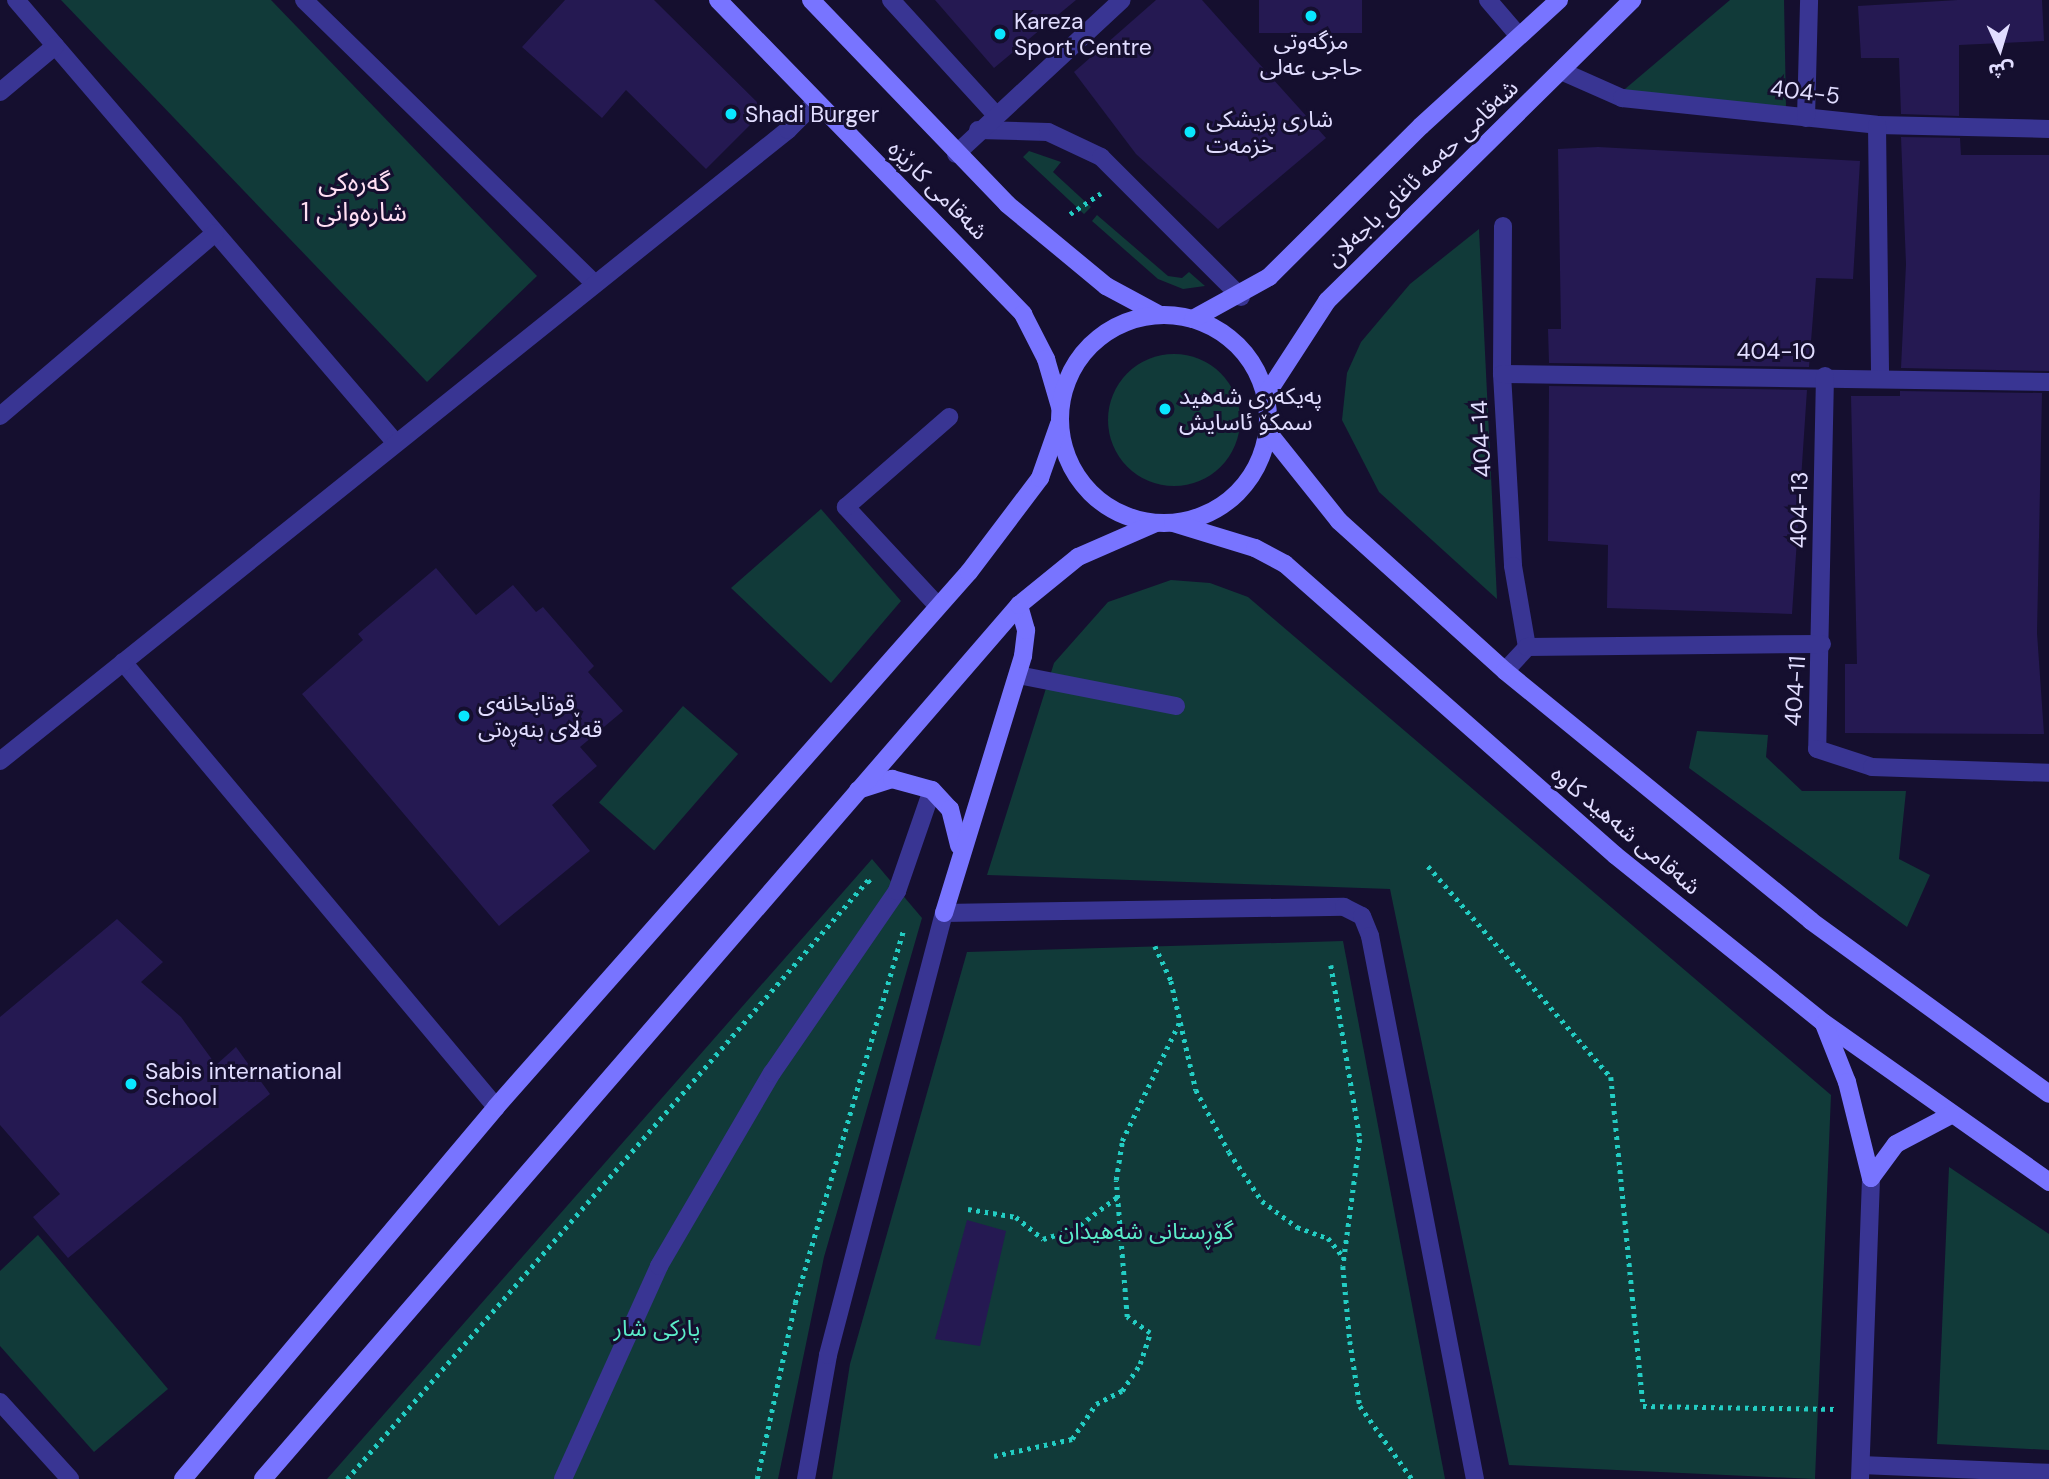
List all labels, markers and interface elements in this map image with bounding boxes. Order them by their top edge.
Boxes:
place label: Kareza Sport Centre [1014,7,1152,61]
marker: مزگەوتی حاجی عەلی [1303,8,1319,24]
north arrow [1965,14,2035,84]
marker: Kareza Sport Centre [992,26,1008,42]
place label: مزگەوتی حاجی عەلی [1260,27,1362,81]
text: ش [1988,57,2015,84]
street label: شەقامی حەمە ئاغای باجەلان [1320,74,1524,272]
street label: 404-5 [1769,74,1841,110]
place label: Shadi Burger [745,100,879,128]
place label: شاری پزیشکی خزمەت [1206,105,1333,159]
marker: Shadi Burger [723,106,739,122]
marker: شاری پزیشکی خزمەت [1180,122,1200,142]
street label: شەقامی کارێزە [882,134,994,246]
district label: گەرەکی شارەوانی 1 [301,167,407,228]
street label: 404-10 [1736,337,1816,365]
place label: پەیکەری شەهید سمکۆ ئاسایش [1179,382,1322,436]
street label: 404-14 [1465,400,1497,478]
marker: پەیکەری شەهید سمکۆ ئاسایش [1157,401,1173,417]
street label: 404-13 [1785,471,1813,549]
street label: 404-11 [1779,655,1811,727]
place label: قوتابخانەی قەڵای بنەڕەتی [478,689,602,743]
marker: قوتابخانەی قەڵای بنەڕەتی [456,708,472,724]
street label: شەقامی شەهید کاوە [1546,760,1706,900]
place label: Sabis international School [145,1057,342,1111]
marker: Sabis international School [123,1076,139,1092]
park label: گۆڕستانی شەهیدان [1058,1217,1234,1245]
park label: پارکی شار [614,1314,700,1342]

